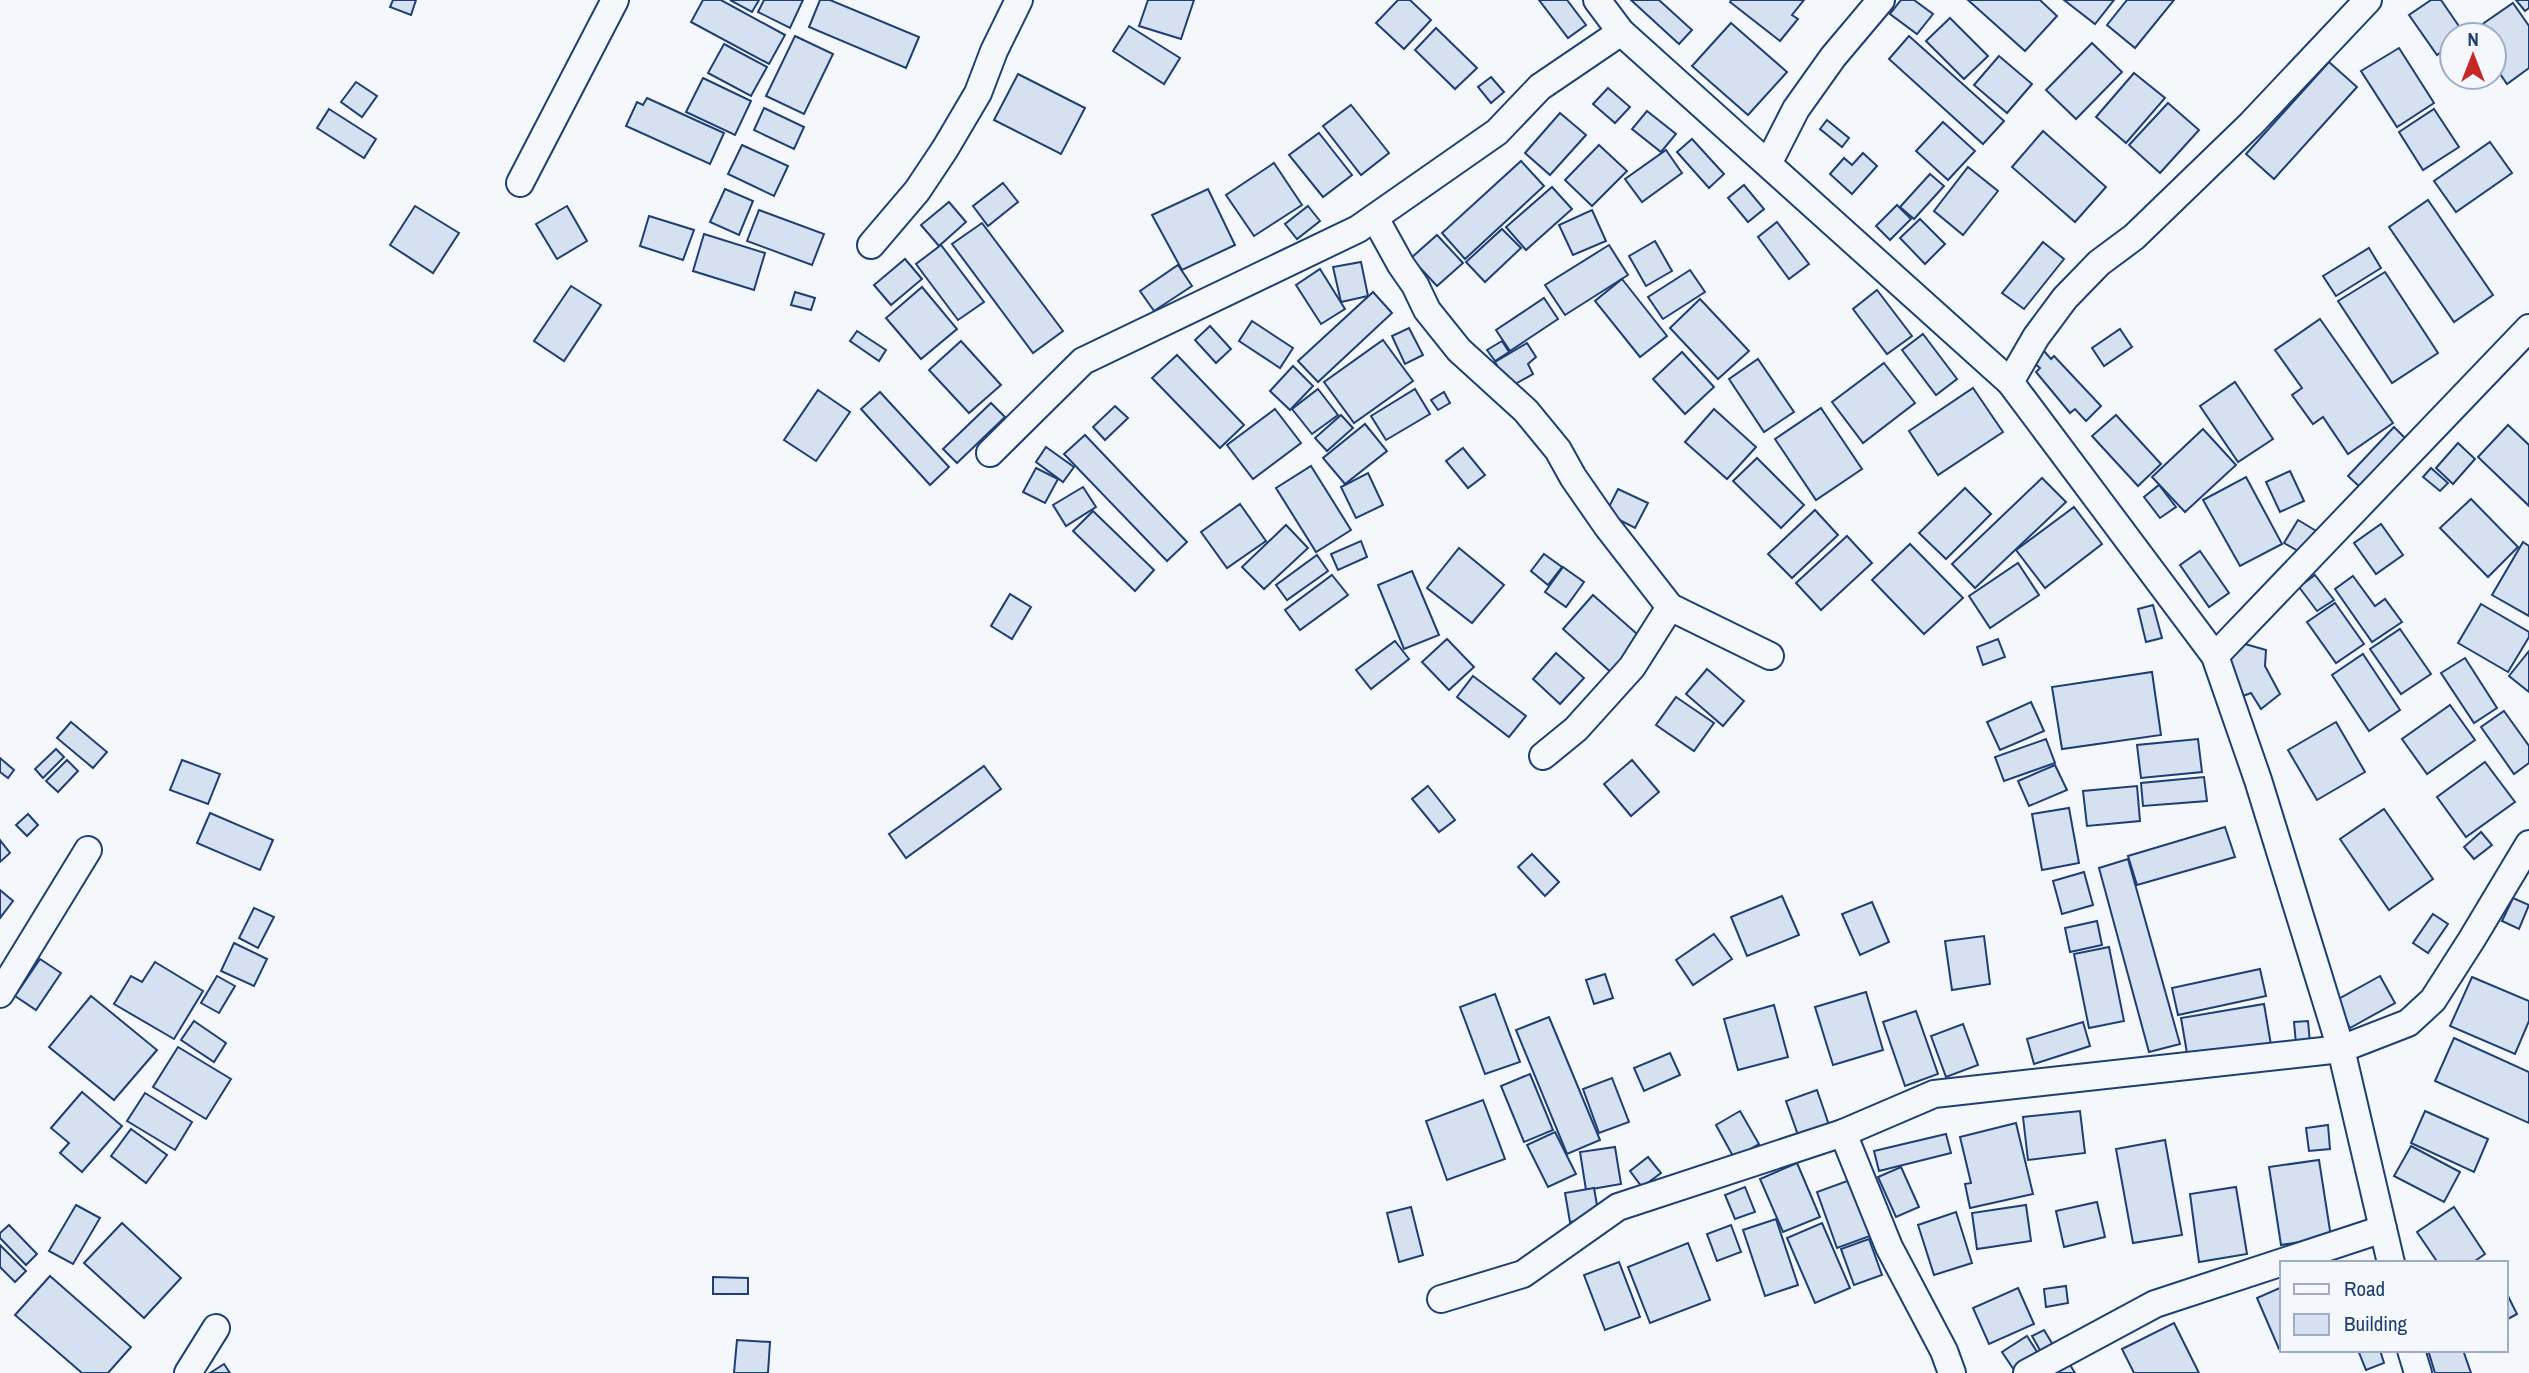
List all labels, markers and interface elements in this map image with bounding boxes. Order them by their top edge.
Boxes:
north arrow [2438,21,2508,91]
text: N [2467,26,2479,52]
legend [2280,1261,2508,1352]
text: Road [2344,1274,2385,1303]
text: Building [2344,1309,2408,1338]

